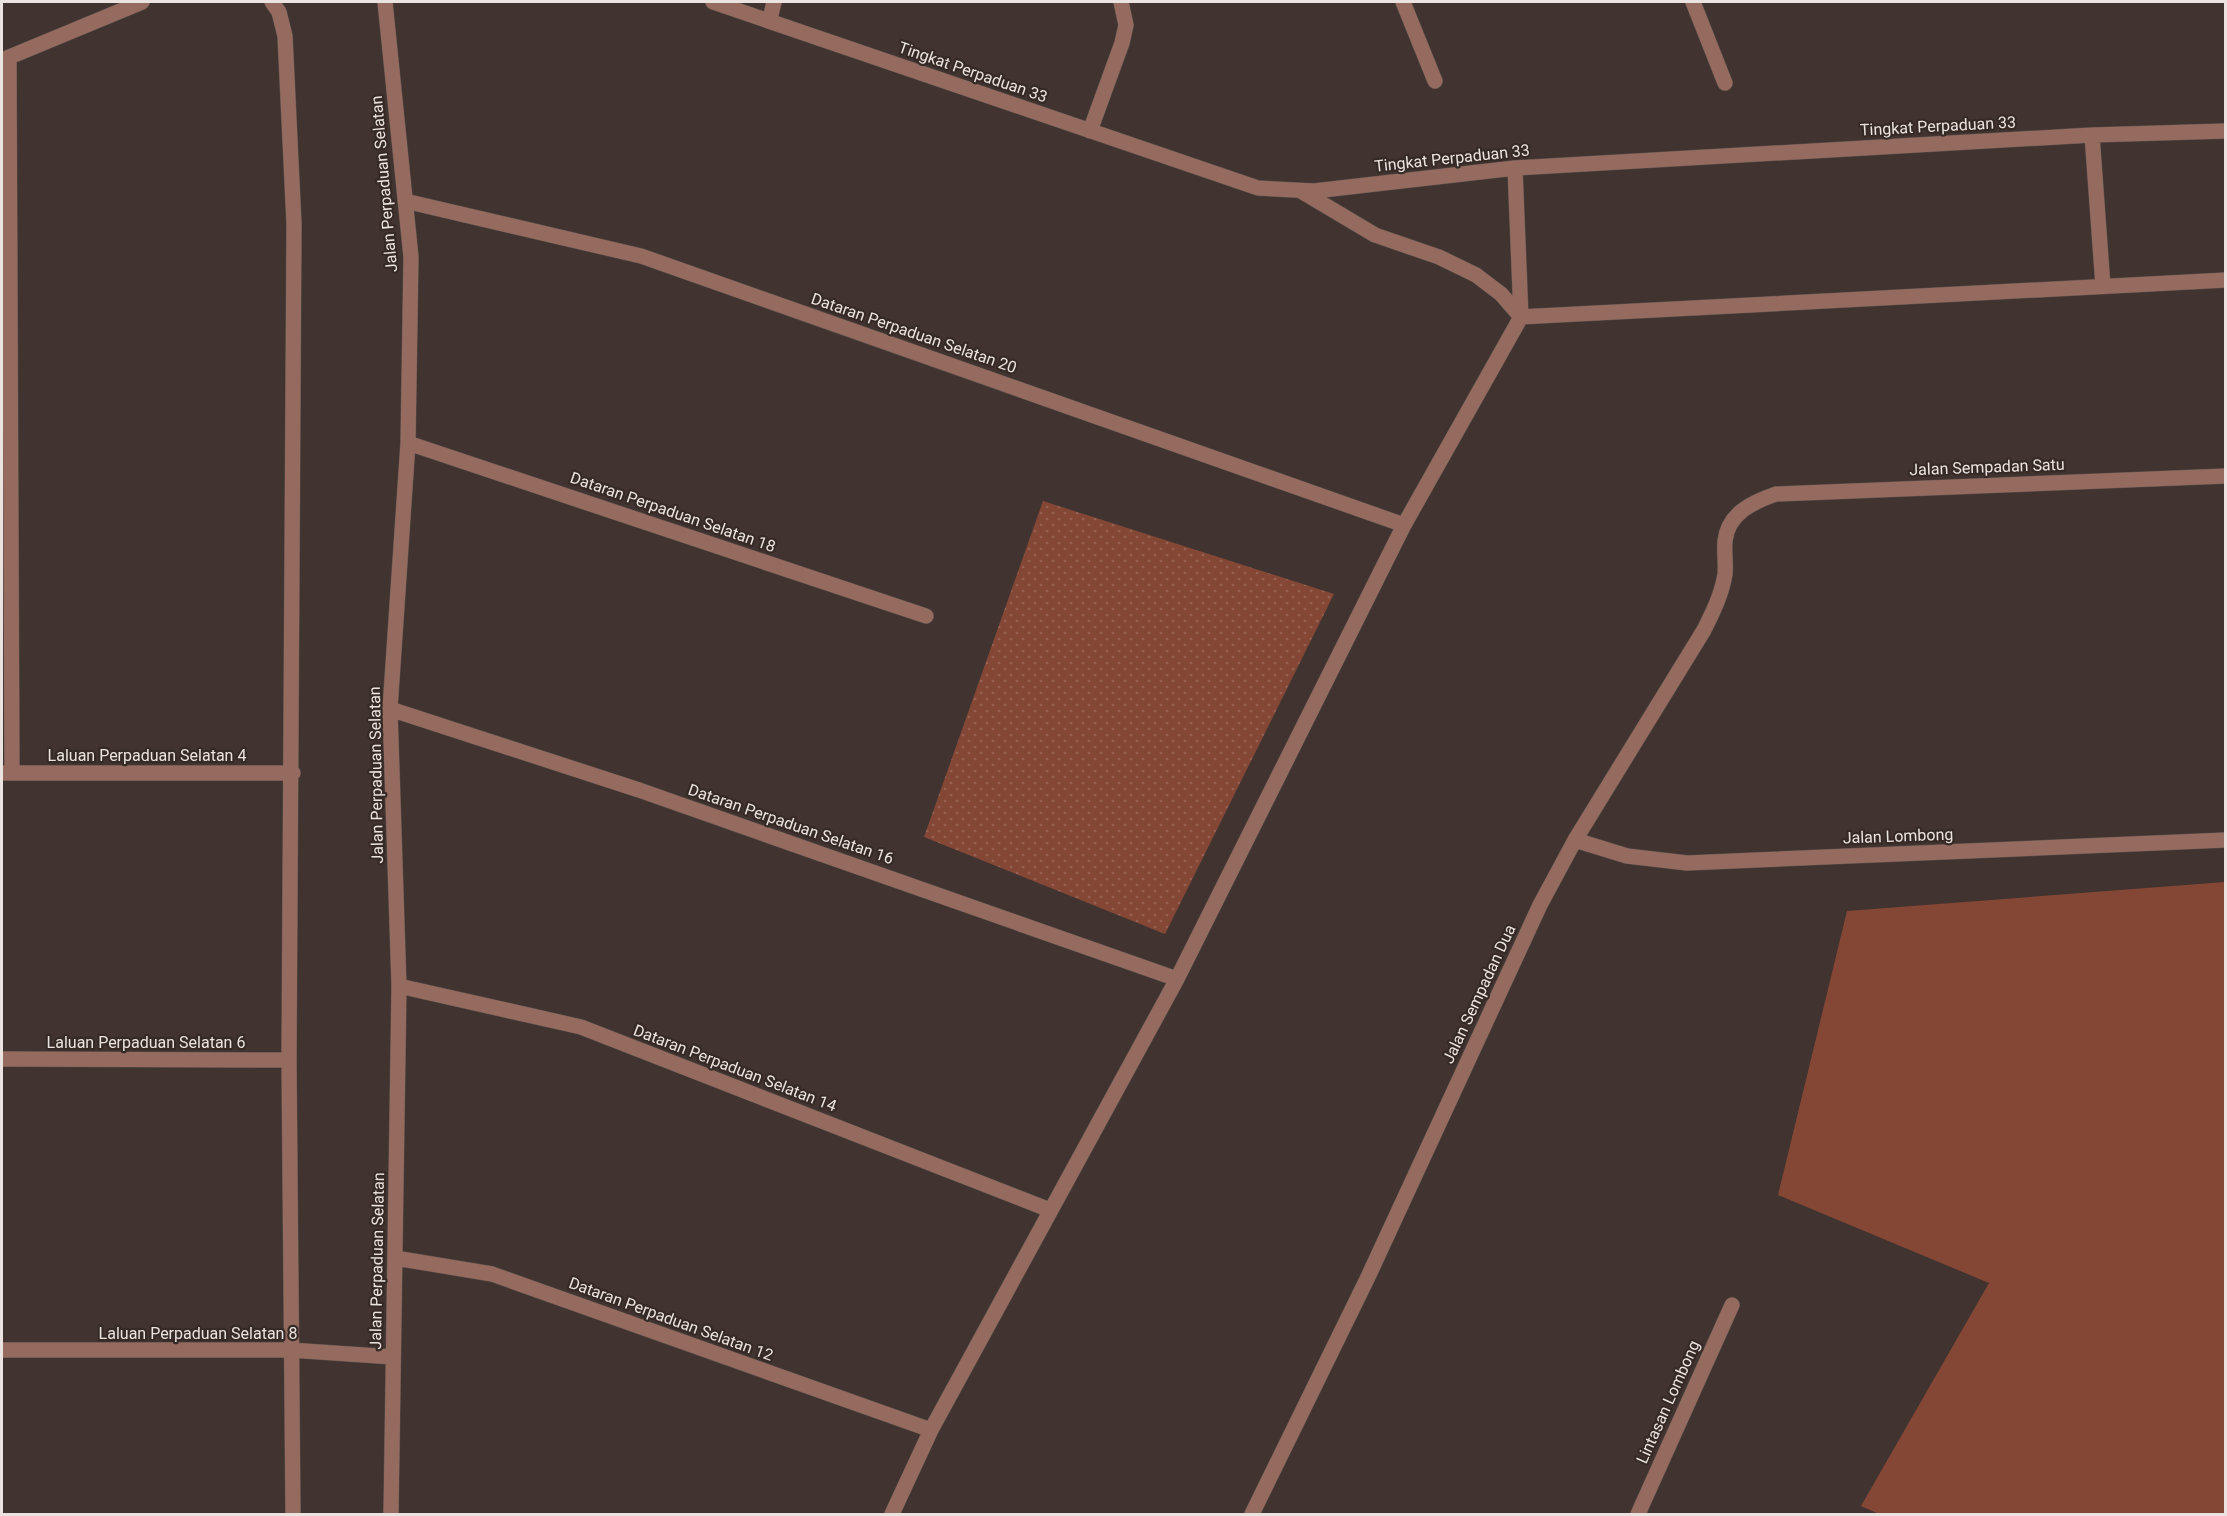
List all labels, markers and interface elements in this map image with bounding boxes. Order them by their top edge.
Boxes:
street label: Tingkat Perpaduan 33 [896,38,1050,106]
street label: Jalan Perpaduan Selatan [367,95,401,273]
street label: Tingkat Perpaduan 33 [1860,112,2016,140]
street label: Tingkat Perpaduan 33 [1373,140,1531,176]
street label: Dataran Perpaduan Selatan 20 [809,289,1019,377]
street label: Jalan Sempadan Satu [1909,455,2065,479]
street label: Dataran Perpaduan Selatan 18 [568,468,778,556]
street label: Jalan Perpaduan Selatan [365,686,387,864]
street label: Laluan Perpaduan Selatan 4 [48,746,246,765]
street label: Dataran Perpaduan Selatan 16 [686,780,896,868]
street label: Jalan Lombong [1842,825,1954,847]
street label: Jalan Sempadan Dua [1438,921,1520,1067]
street label: Dataran Perpaduan Selatan 14 [631,1020,839,1116]
street label: Laluan Perpaduan Selatan 6 [47,1033,245,1052]
street label: Jalan Perpaduan Selatan [366,1172,388,1350]
street label: Dataran Perpaduan Selatan 12 [566,1273,776,1365]
street label: Laluan Perpaduan Selatan 8 [99,1324,297,1343]
street label: Lintasan Lombong [1632,1337,1704,1467]

